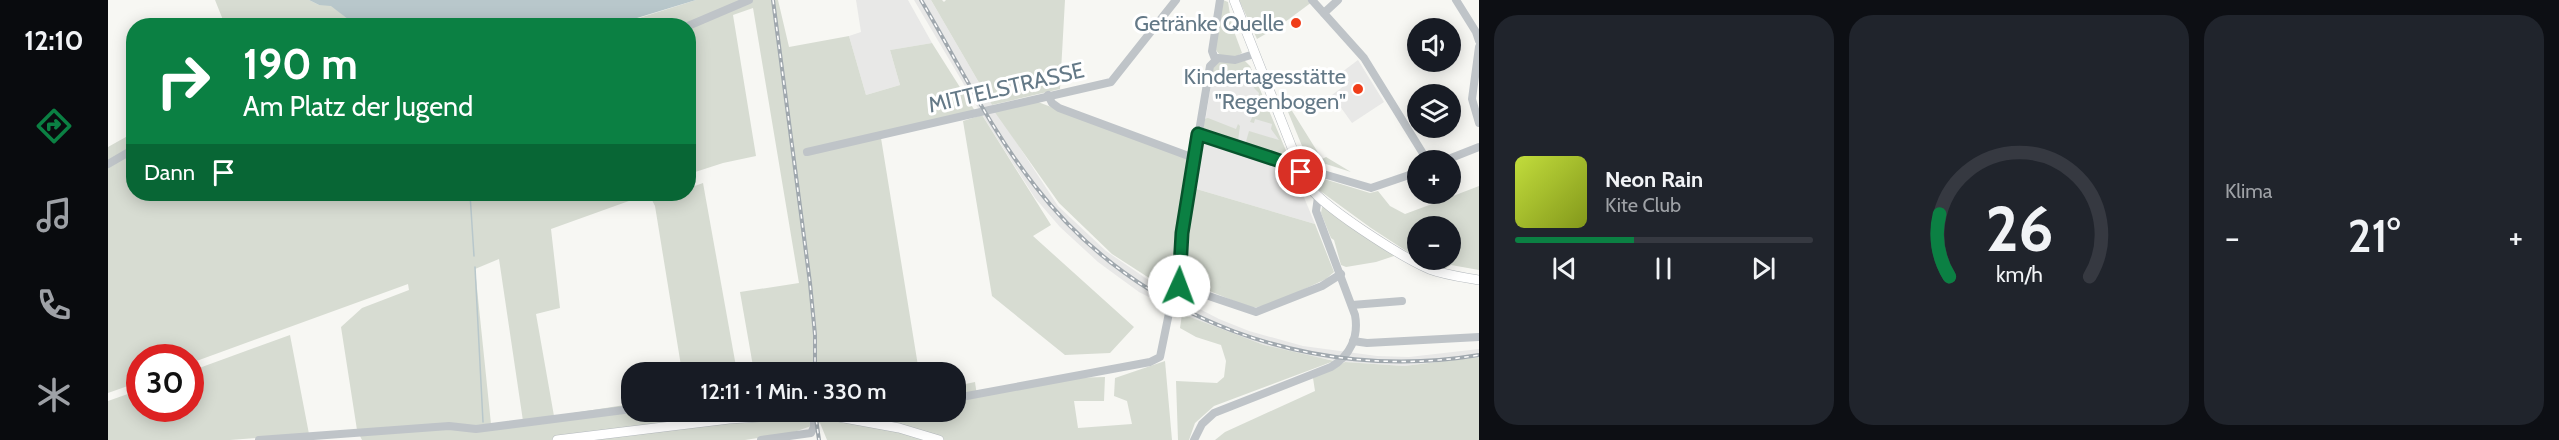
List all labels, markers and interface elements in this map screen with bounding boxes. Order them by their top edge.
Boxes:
place label: Getränke Quelle [1134,10,1284,37]
marker: Getränke Quelle [1289,16,1303,30]
map controls [1407,18,1461,270]
button: sound [1407,18,1461,72]
text: 12:10 [24,24,84,57]
text: 190 m [243,38,358,90]
icon: right [144,42,222,120]
street label: MITTELSTRASSE [925,56,1087,119]
place label: Kindertagesstätte "Regenbogen" [1183,63,1346,115]
marker: Kindertagesstätte "Regenbogen" [1351,82,1365,96]
button: layers [1407,84,1461,138]
text: Am Platz der Jugend [243,90,473,123]
icon: directions [33,105,75,147]
pin [1275,146,1326,197]
button: + [1407,150,1461,204]
icon: arrive [1284,155,1317,188]
icon: arrive [207,156,240,189]
text: Dann [144,159,195,186]
text: Neon Rain [1605,166,1703,193]
text: Klima [2225,179,2272,203]
text: 26 [1985,191,2053,267]
text: Kite Club [1605,193,1681,217]
icon: music [33,194,75,236]
text: 21° [2348,209,2400,263]
button: − [1407,216,1461,270]
text: − [2225,217,2240,257]
text: + [2508,217,2523,257]
icon: previous [1548,252,1581,285]
icon: pause [1647,252,1680,285]
icon: next [1747,252,1780,285]
position arrow [1147,254,1211,318]
text: km/h [1996,261,2042,287]
icon: phone [33,284,75,326]
speed limit sign: 30 [126,344,204,422]
icon: climate [33,374,75,416]
text: 12:11 · 1 Min. · 330 m [701,378,886,405]

